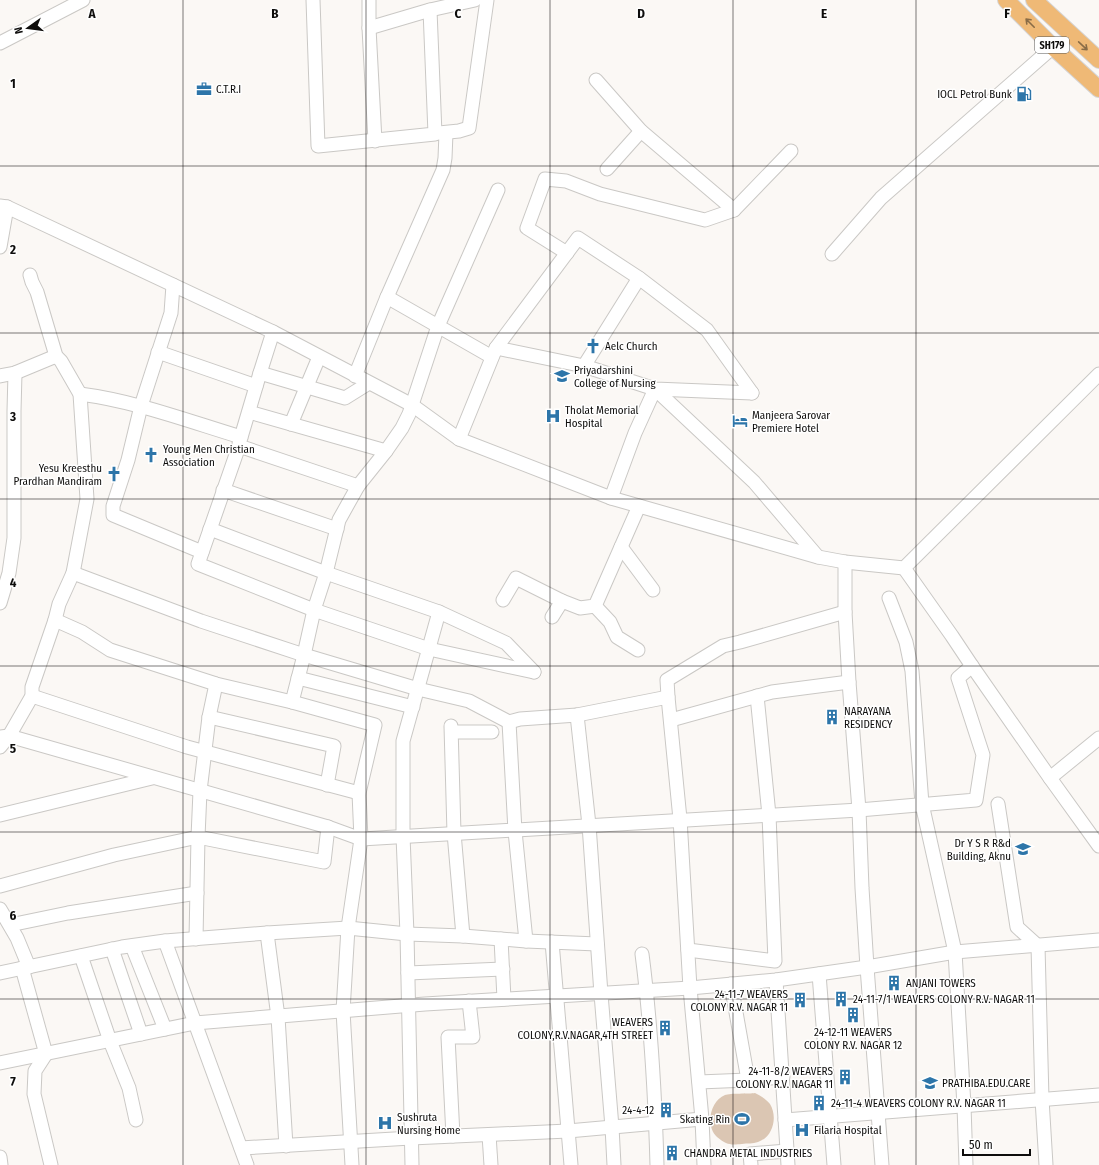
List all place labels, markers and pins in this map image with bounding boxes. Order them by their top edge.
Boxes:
office icon: C.T.R.I [195,80,213,98]
place label: C.T.R.I [216,83,241,96]
fuel station icon: IOCL Petrol Bunk [1015,85,1033,103]
place label: IOCL Petrol Bunk [937,88,1013,101]
church icon: Aelc Church [584,337,602,355]
place label: Aelc Church [605,340,657,353]
place label: Priyadarshini College of Nursing [574,364,656,390]
school or university icon: Priyadarshini College of Nursing [553,367,571,385]
place label: Tholat Memorial Hospital [565,404,638,430]
hospital icon: Tholat Memorial Hospital [544,407,562,425]
place label: Manjeera Sarovar Premiere Hotel [752,409,830,435]
hotel icon: Manjeera Sarovar Premiere Hotel [731,412,749,430]
place label: Young Men Christian Association [163,443,255,469]
church icon: Young Men Christian Association [142,446,160,464]
place label: Yesu Kreesthu Prardhan Mandiram [14,462,102,488]
church icon: Yesu Kreesthu Prardhan Mandiram [105,465,123,483]
place label: NARAYANA RESIDENCY [844,705,893,731]
building icon: NARAYANA RESIDENCY [823,708,841,726]
place label: Dr Y S R R&d Building, Aknu [947,837,1011,863]
school or university icon: Dr Y S R R&d Building, Aknu [1014,840,1032,858]
building icon: ANJANI TOWERS [885,974,903,992]
place label: ANJANI TOWERS [906,977,976,990]
place label: 24-11-7 WEAVERS COLONY R.V. NAGAR 11 [691,988,789,1014]
building icon: 24-11-7/1 WEAVERS COLONY R.V. NAGAR 11 [832,990,850,1008]
building icon: 24-11-7 WEAVERS COLONY R.V. NAGAR 11 [791,991,809,1009]
place label: 24-11-7/1 WEAVERS COLONY R.V. NAGAR 11 [853,993,1035,1006]
building icon: 24-12-11 WEAVERS COLONY R.V. NAGAR 12 [844,1006,862,1024]
place label: WEAVERS COLONY,R.V.NAGAR,4TH STREET [518,1016,654,1042]
building icon: WEAVERS COLONY,R.V.NAGAR,4TH STREET [656,1019,674,1037]
place label: 24-12-11 WEAVERS COLONY R.V. NAGAR 12 [804,1026,902,1052]
place label: 24-11-8/2 WEAVERS COLONY R.V. NAGAR 11 [736,1065,834,1091]
building icon: 24-11-8/2 WEAVERS COLONY R.V. NAGAR 11 [836,1068,854,1086]
school or university icon: PRATHIBA.EDU.CARE [921,1074,939,1092]
place label: PRATHIBA.EDU.CARE [942,1077,1030,1090]
building icon: 24-11-4 WEAVERS COLONY R.V. NAGAR 11 [810,1094,828,1112]
place label: 24-11-4 WEAVERS COLONY R.V. NAGAR 11 [831,1097,1006,1110]
building icon: 24-4-12 [657,1101,675,1119]
place label: 24-4-12 [622,1104,654,1117]
sports icon: Skating Rin [733,1110,751,1128]
place label: Sushruta Nursing Home [397,1111,460,1137]
place label: Skating Rin [680,1113,730,1126]
hospital icon: Sushruta Nursing Home [376,1114,394,1132]
hospital icon: Filaria Hospital [793,1121,811,1139]
place label: Filaria Hospital [814,1124,882,1137]
building icon: CHANDRA METAL INDUSTRIES [663,1144,681,1162]
place label: CHANDRA METAL INDUSTRIES [684,1147,813,1160]

